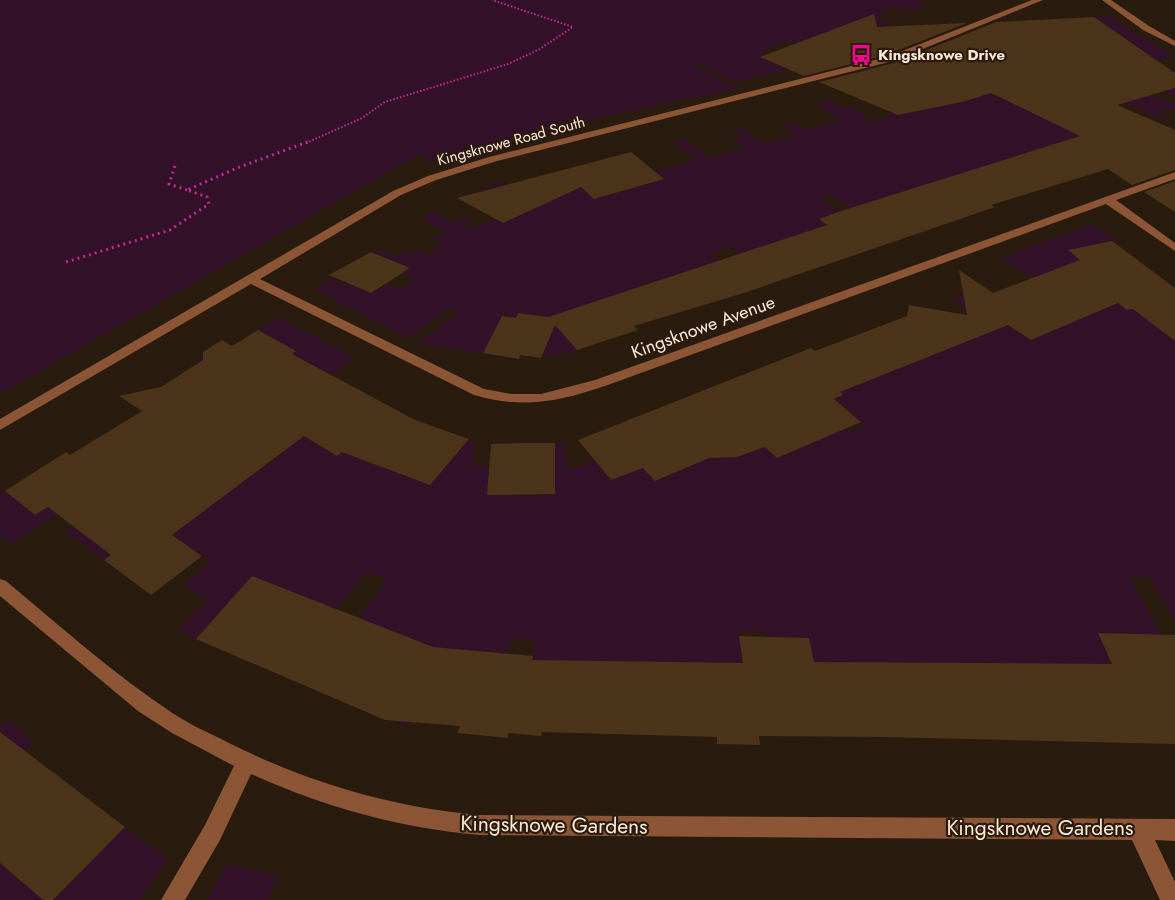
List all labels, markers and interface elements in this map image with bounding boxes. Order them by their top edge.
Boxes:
bus stop icon: Kingsknowe Drive [849,43,873,67]
place label: Kingsknowe Drive [878,44,1005,66]
street label: Kingsknowe Road South [435,111,587,171]
street label: Kingsknowe Avenue [627,289,779,365]
street label: Kingsknowe Gardens [460,808,648,842]
street label: Kingsknowe Gardens [946,813,1134,843]

